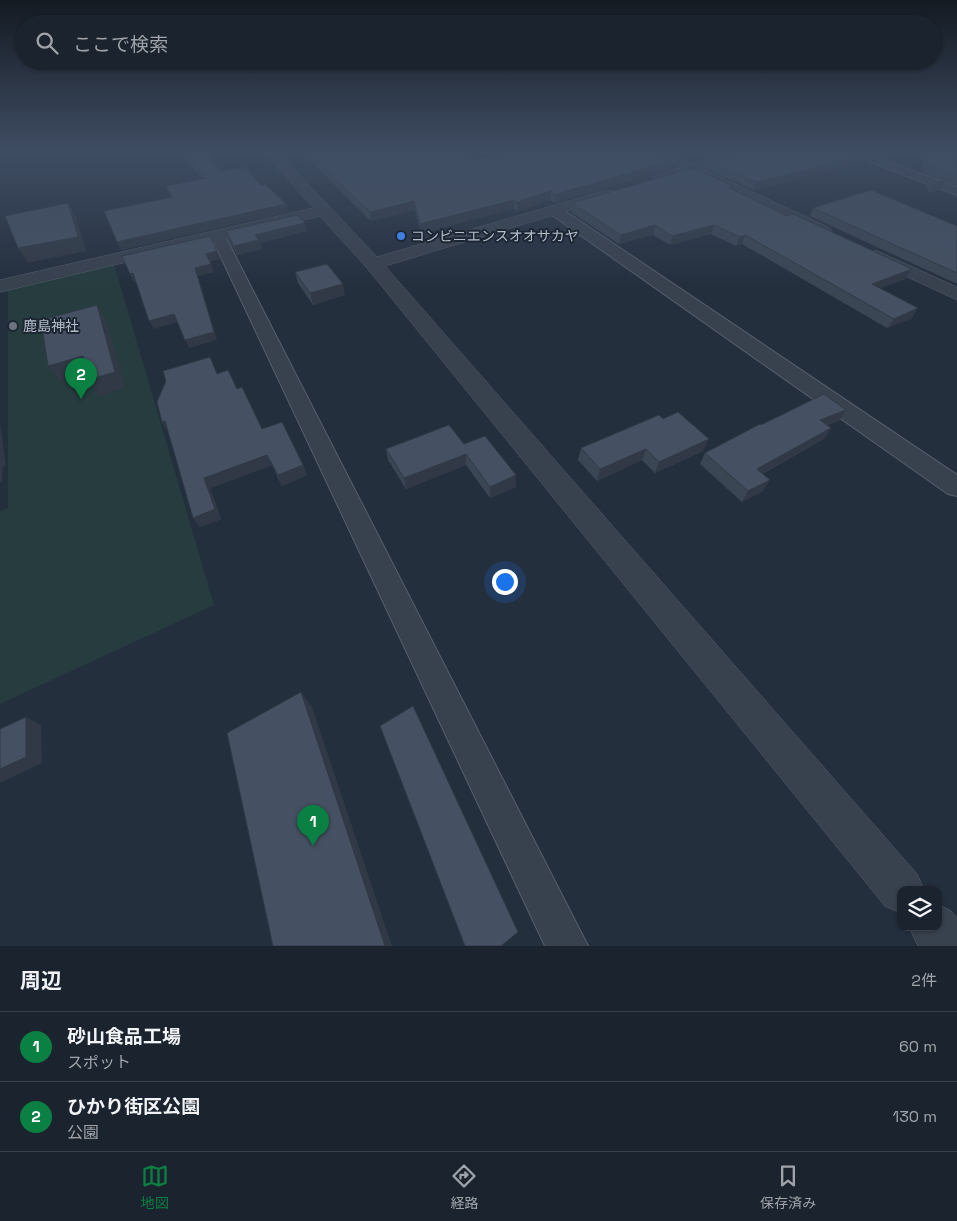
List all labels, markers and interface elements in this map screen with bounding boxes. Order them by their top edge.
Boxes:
search box [15,15,942,70]
icon: search [33,29,61,57]
text: ここで検索 [73,32,168,57]
place label: コンビニエンスオオサカヤ [411,227,579,245]
marker: コンビニエンスオオサカヤ [395,230,407,242]
place label: 鹿島神社 [23,317,79,335]
marker: 鹿島神社 [7,320,19,332]
pin: 2 [65,358,97,399]
your location [492,569,518,595]
pin: 1 [297,805,329,846]
map controls [897,886,942,931]
button: layers [897,886,942,931]
text: 周辺 [20,967,62,994]
text: 2件 [911,970,937,991]
text: 砂山食品工場 [67,1024,181,1049]
text: 1 [32,1036,40,1057]
text: 60 m [899,1036,937,1057]
text: スポット [67,1052,131,1073]
text: ひかり街区公園 [67,1094,200,1119]
text: 2 [31,1106,41,1127]
text: 130 m [893,1106,937,1127]
text: 公園 [67,1122,99,1143]
tab: 地図 [141,1162,169,1212]
tab: 経路 [450,1162,478,1212]
tab: 保存済み [760,1162,816,1212]

